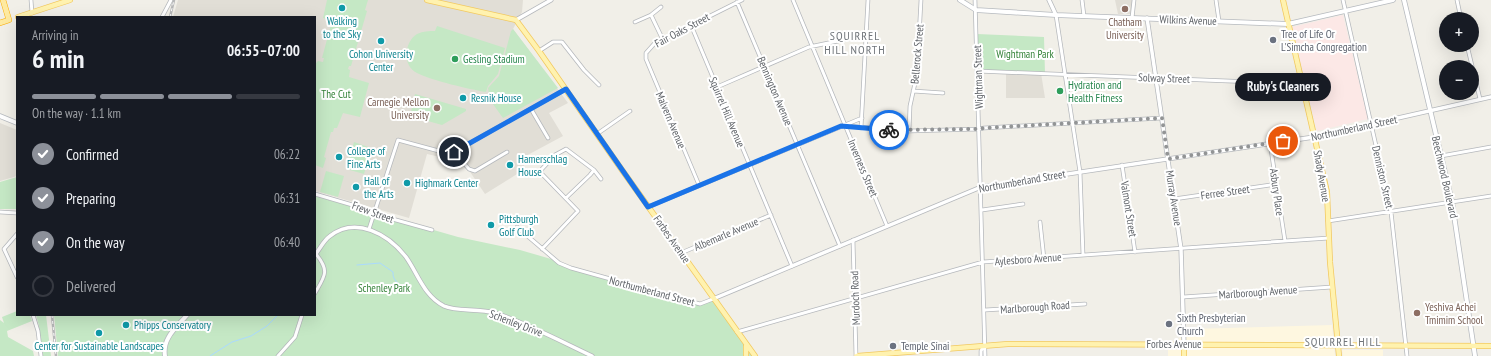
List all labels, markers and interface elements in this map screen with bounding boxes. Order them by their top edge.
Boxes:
marker: Walking to the Sky [337,3,347,13]
marker: Chatham University [1120,4,1130,14]
street label: Fair Oaks Street [652,10,712,50]
street label: Wilkins Avenue [1159,12,1217,28]
map controls [1439,12,1479,100]
button: + [1439,12,1479,52]
place label: Walking to the Sky [323,14,362,41]
place label: Chatham University [1106,15,1145,42]
street label: Bellerock Street [907,23,927,85]
text: Arriving in [32,27,79,44]
place label: Tree of Life Or L'Simcha Congregation [1281,27,1367,54]
district label: SQUIRREL HILL NORTH [824,28,886,57]
marker: Tree of Life Or L'Simcha Congregation [1268,35,1278,45]
marker: Cohon University Center [376,36,386,46]
text: 06:55–07:00 [227,41,300,60]
text: 6 min [32,42,85,75]
street label: Wightman Street [970,45,986,109]
place label: Cohon University Center [349,47,414,74]
park label: Wightman Park [996,47,1054,61]
place label: Gesling Stadium [463,52,525,66]
marker: Gesling Stadium [450,54,460,64]
street label: Bennington Avenue [754,54,796,128]
button: − [1439,60,1479,100]
street label: Solway Street [1138,70,1190,86]
callout: Ruby's Cleaners [1235,73,1331,101]
street label: Squirrel Hill Avenue [706,75,748,150]
place label: Hydration and Health Fitness [1068,78,1123,105]
text: Ruby's Cleaners [1247,78,1319,95]
marker: Hydration and Health Fitness [1055,86,1065,96]
park label: The Cut [321,87,351,101]
street label: Malvern Avenue [653,89,689,151]
place label: Resnik House [471,91,522,105]
marker: Resnik House [458,93,468,103]
place label: Carnegie Mellon University [367,95,430,122]
marker: Carnegie Mellon University [432,103,442,113]
text: On the way · 1.1 km [32,105,121,122]
courier [869,110,909,150]
street label: Northumberland Street [1310,112,1398,144]
icon: bike [878,119,900,141]
pin [1266,124,1300,158]
icon: bag [1272,130,1294,152]
pin [437,135,471,169]
street label: Beechwood Boulevard [1429,135,1461,220]
street label: Inverness Street [845,137,881,199]
icon: home [443,141,465,163]
icon: check [32,143,54,165]
place label: College of Fine Arts [347,144,386,171]
street label: Denniston Street [1369,144,1397,210]
text: Confirmed [66,145,119,164]
text: 06:22 [274,146,300,163]
street label: Shady Avenue [1311,149,1334,203]
marker: College of Fine Arts [334,152,344,162]
place label: Hamerschlag House [518,152,567,179]
marker: Hamerschlag House [505,160,515,170]
street label: Northumberland Street [978,166,1066,196]
street label: Asbury Place [1267,167,1287,217]
street label: Murray Avenue [1163,169,1185,227]
place label: Hall of the Arts [364,174,394,201]
place label: Highmark Center [415,176,478,190]
marker: Highmark Center [402,178,412,188]
street label: Valmont Street [1118,179,1140,238]
marker: Hall of the Arts [351,182,361,192]
street label: Ferree Street [1200,182,1250,202]
icon: check [32,187,54,209]
text: Preparing [66,189,116,208]
text: 06:31 [274,190,300,207]
street label: Frew Street [350,198,396,226]
place label: Pittsburgh Golf Club [499,212,538,239]
street label: Forbes Avenue [650,212,694,266]
street label: Albemarle Avenue [692,214,761,254]
marker: Pittsburgh Golf Club [486,220,496,230]
icon: check [32,231,54,253]
text: On the way [66,233,125,252]
text: 06:40 [274,234,300,251]
street label: Aylesboro Avenue [994,250,1062,268]
street label: Murdoch Road [847,270,863,325]
street label: Northumberland Street [608,273,696,309]
text: Delivered [66,277,116,296]
park label: Schenley Park [358,281,411,295]
street label: Marlborough Avenue [1218,282,1298,302]
street label: Marlborough Road [1000,298,1071,316]
place label: Yeshiva Achei Tmimim School [1425,300,1484,327]
street label: Schenley Drive [487,306,545,340]
marker: Yeshiva Achei Tmimim School [1412,308,1422,318]
place label: Sixth Presbyterian Church [1177,311,1246,338]
place label: Phipps Conservatory [134,318,212,332]
marker: Sixth Presbyterian Church [1164,319,1174,329]
marker: Phipps Conservatory [121,320,131,330]
marker: Center for Sustainable Landscapes [94,328,104,338]
district label: SQUIRREL HILL [1305,334,1381,349]
street label: Forbes Avenue [1146,337,1202,351]
place label: Center for Sustainable Landscapes [34,339,164,353]
place label: Temple Sinai [901,339,949,353]
marker: Temple Sinai [888,341,898,351]

